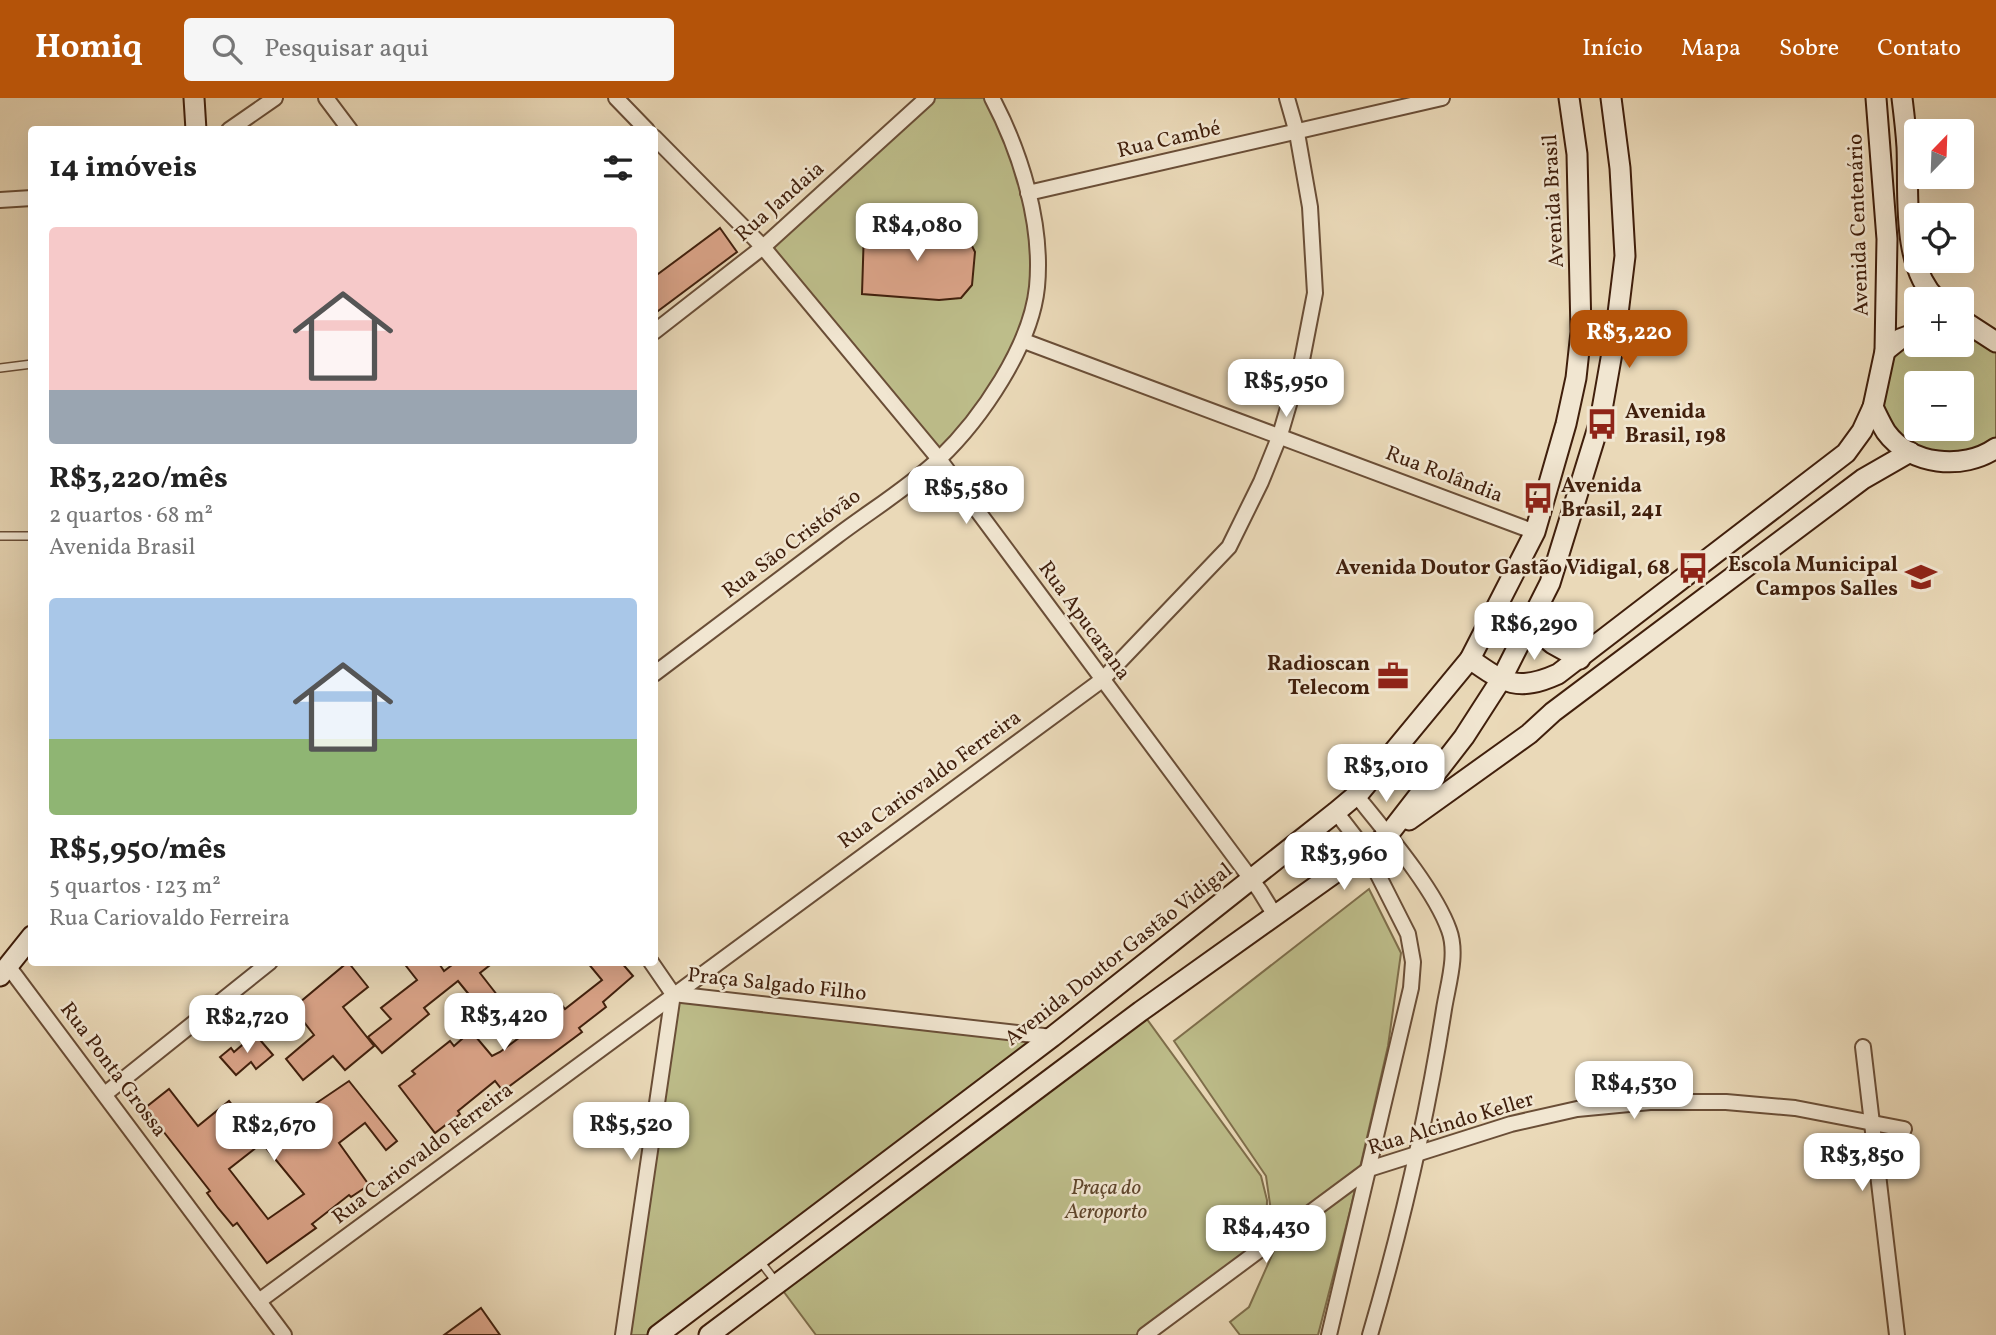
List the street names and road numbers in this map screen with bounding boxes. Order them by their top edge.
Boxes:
street label: Rua Cambé [1115,114,1223,166]
street label: Avenida Centenário [1841,133,1877,317]
street label: Avenida Brasil [1536,134,1572,268]
street label: Rua Jandaia [729,155,831,249]
street label: Rua Rolândia [1381,439,1507,511]
street label: Rua São Cristóvão [717,482,867,606]
street label: Rua Apucarana [1031,556,1137,686]
street label: Rua Cariovaldo Ferreira [832,704,1028,856]
street label: Avenida Doutor Gastão Vidigal [999,857,1239,1053]
street label: Praça Salgado Filho [686,961,868,1009]
street label: Rua Ponta Grossa [53,997,173,1143]
street label: Rua Cariovaldo Ferreira [326,1076,520,1232]
street label: Rua Alcindo Keller [1364,1085,1538,1163]

